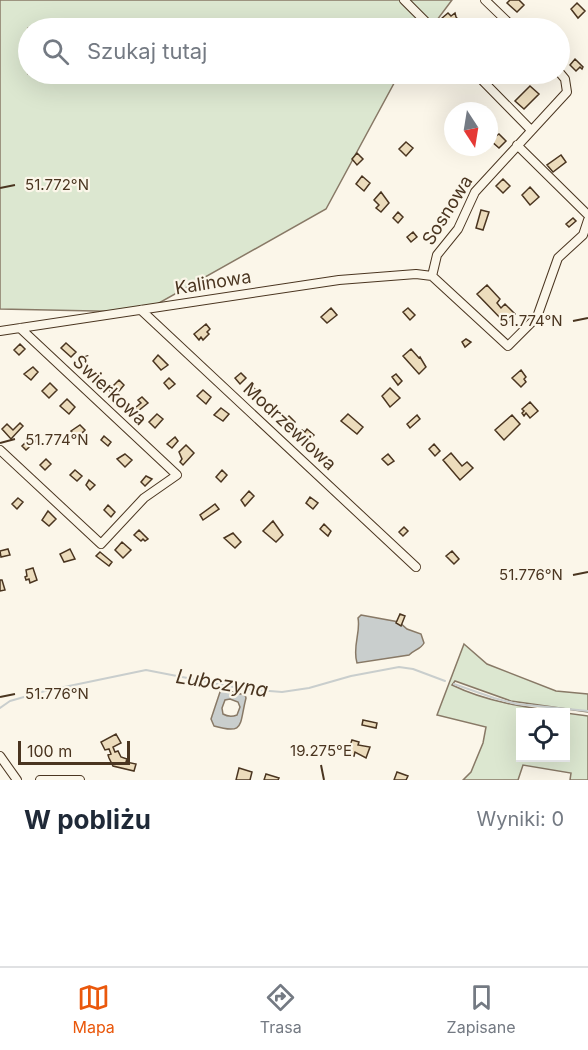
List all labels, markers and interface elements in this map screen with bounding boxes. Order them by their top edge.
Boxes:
search box [18,18,570,84]
icon: search [39,35,72,68]
text: Szukaj tutaj [87,38,207,64]
north arrow [444,102,498,156]
street label: Sosnowa [417,171,477,249]
text: 51.772°N [25,175,89,194]
street label: Kalinowa [173,266,253,298]
text: 51.774°N [499,311,563,330]
street label: Świerkowa [69,350,152,429]
street label: Modrzewiowa [239,378,341,474]
text: 51.774°N [25,430,89,449]
text: 51.776°N [499,565,563,584]
water label: Lubczyna [174,664,270,702]
text: 51.776°N [25,684,89,703]
map controls [516,708,570,762]
button: locate [516,708,570,762]
scale bar [18,738,130,766]
text: 100 m [27,741,72,761]
text: 19.275°E [290,741,352,760]
text: W pobliżu [24,804,151,835]
text: Wyniki: 0 [477,807,564,831]
tab: Mapa [72,981,115,1037]
tab: Trasa [260,981,302,1037]
tab: Zapisane [447,981,516,1037]

